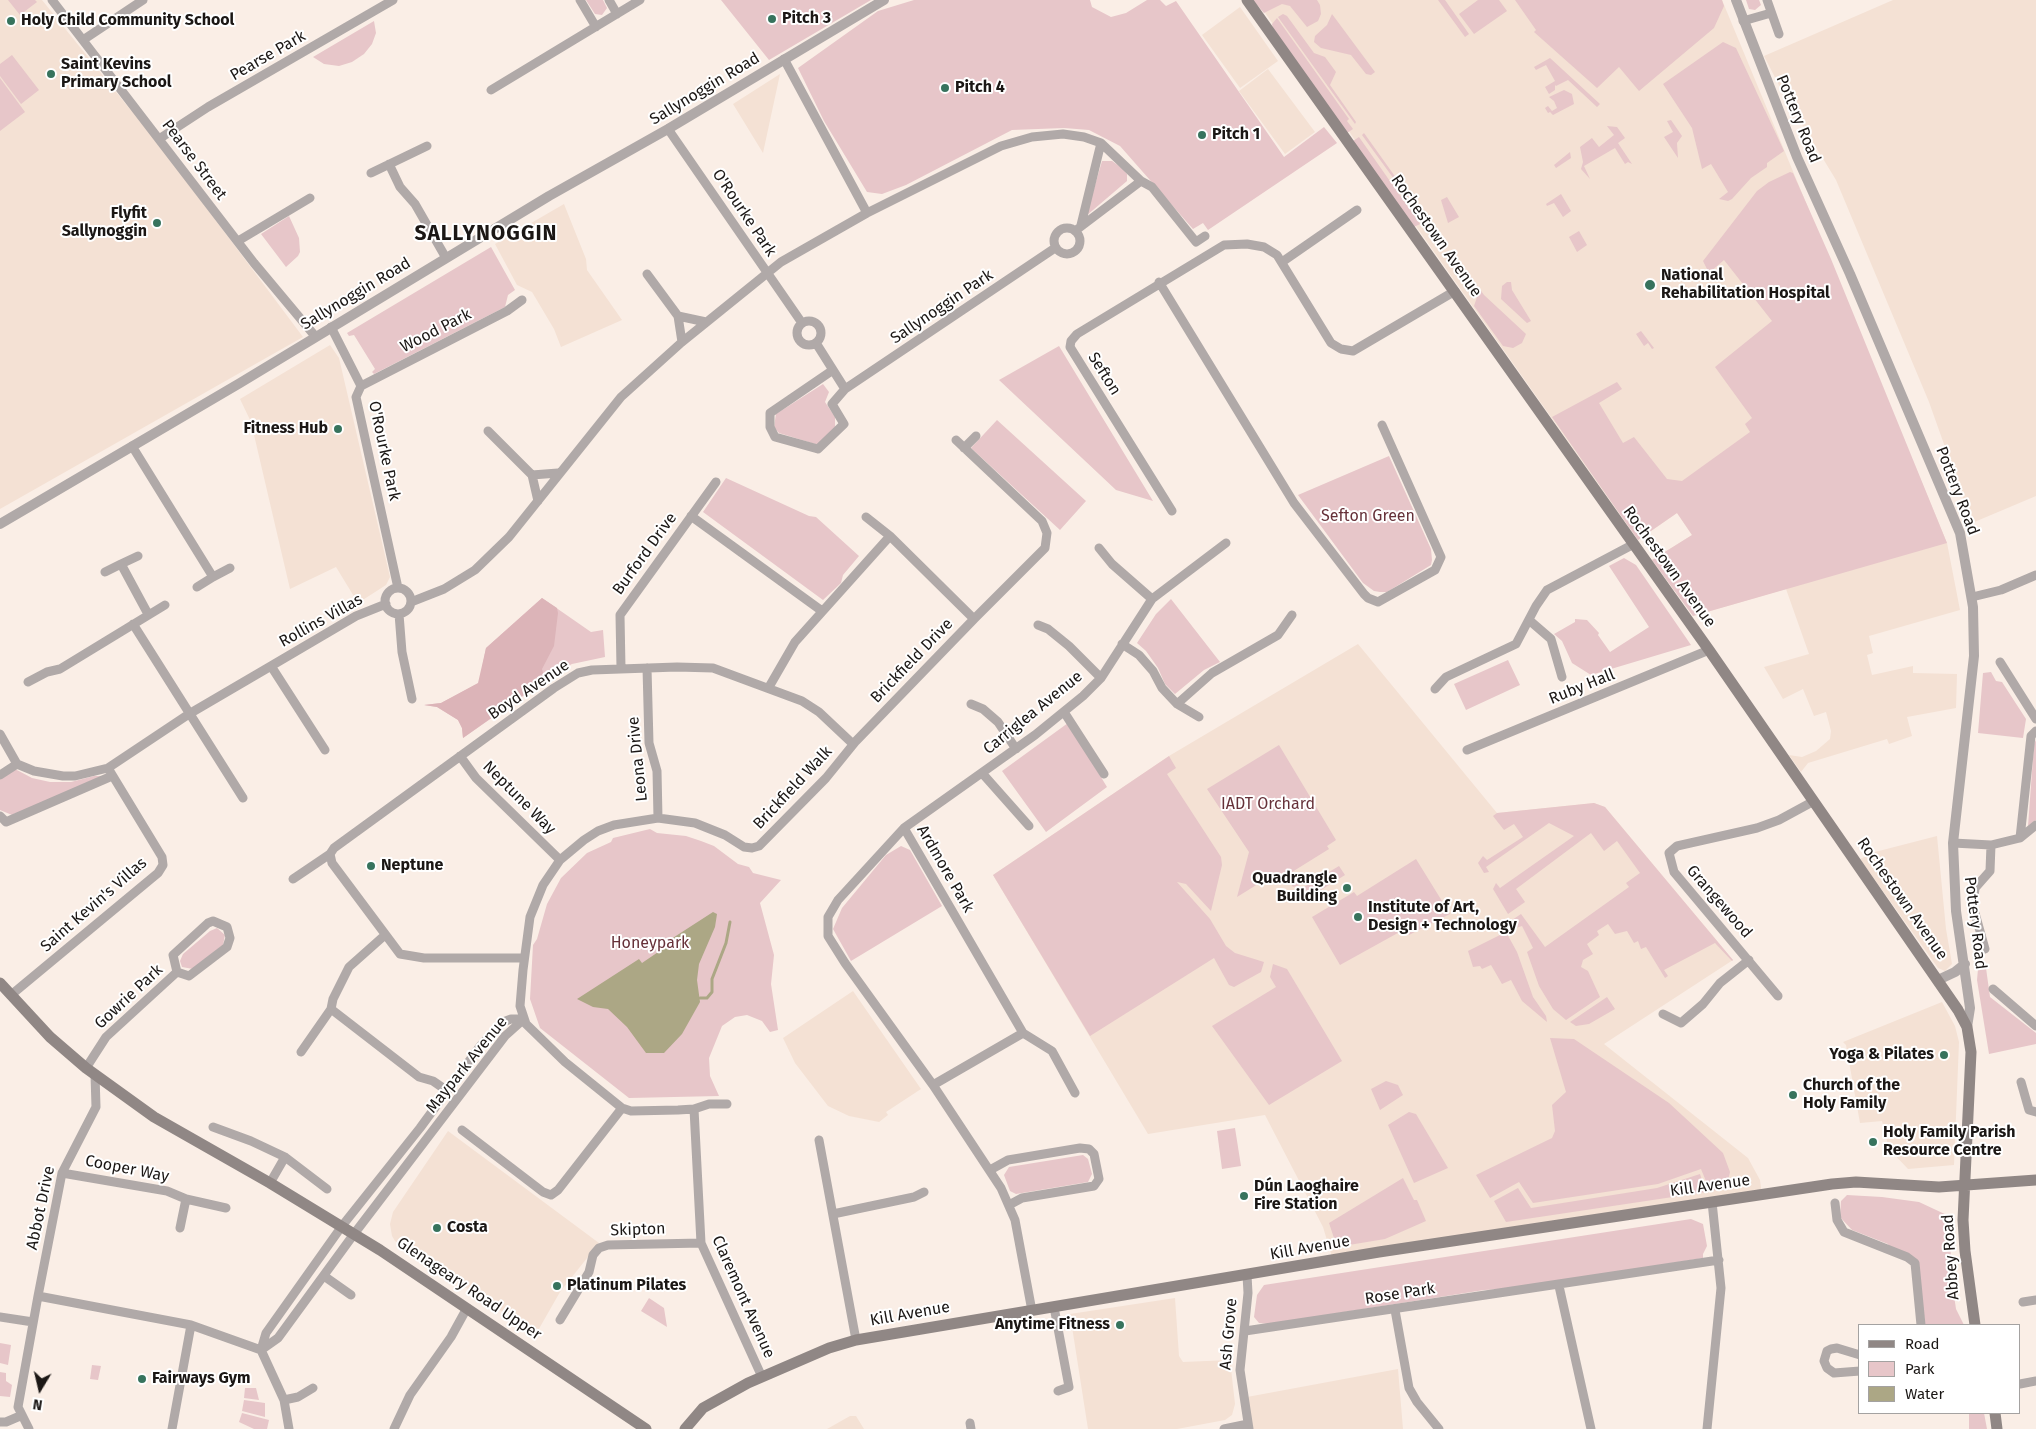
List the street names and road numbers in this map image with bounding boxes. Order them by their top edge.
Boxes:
street label: Pearse Park [227,27,309,85]
street label: Sallynoggin Road [647,49,763,129]
street label: Pottery Road [1772,72,1824,166]
street label: Pearse Street [157,116,231,204]
street label: O'Rourke Park [708,166,780,260]
street label: Rochestown Avenue [1387,171,1485,301]
street label: Sallynoggin Road [298,254,414,334]
street label: Sallynoggin Park [887,266,997,348]
street label: Wood Park [397,305,475,357]
street label: Sefton [1083,349,1125,399]
street label: O'Rourke Park [364,399,404,503]
street label: Pottery Road [1931,444,1983,538]
street label: Rochestown Avenue [1619,503,1719,631]
street label: Burford Drive [609,509,681,599]
street label: Rollins Villas [276,590,366,652]
street label: Brickfield Drive [867,615,957,707]
street label: Boyd Avenue [485,656,573,724]
street label: Ruby Hall [1546,665,1618,709]
street label: Carriglea Avenue [980,667,1086,759]
street label: Leona Drive [624,715,652,803]
street label: Brickfield Walk [750,742,836,834]
street label: Neptune Way [478,757,560,839]
street label: Ardmore Park [912,822,978,916]
street label: Rochestown Avenue [1853,834,1951,964]
street label: Saint Kevin's Villas [37,854,151,956]
street label: Grangewood [1682,862,1756,942]
street label: Pottery Road [1960,875,1990,971]
street label: Gowrie Park [91,961,167,1033]
street label: Maypark Avenue [422,1013,512,1117]
street label: Cooper Way [83,1151,171,1187]
street label: Abbot Drive [23,1164,59,1252]
street label: Kill Avenue [1669,1171,1751,1201]
street label: Abbey Road [1938,1214,1964,1300]
street label: Skipton [610,1219,666,1241]
street label: Kill Avenue [1269,1232,1351,1264]
street label: Glenageary Road Upper [393,1233,545,1345]
street label: Claremont Avenue [707,1233,779,1361]
street label: Rose Park [1364,1279,1436,1309]
street label: Ash Grove [1216,1297,1242,1371]
street label: Kill Avenue [869,1298,951,1330]

